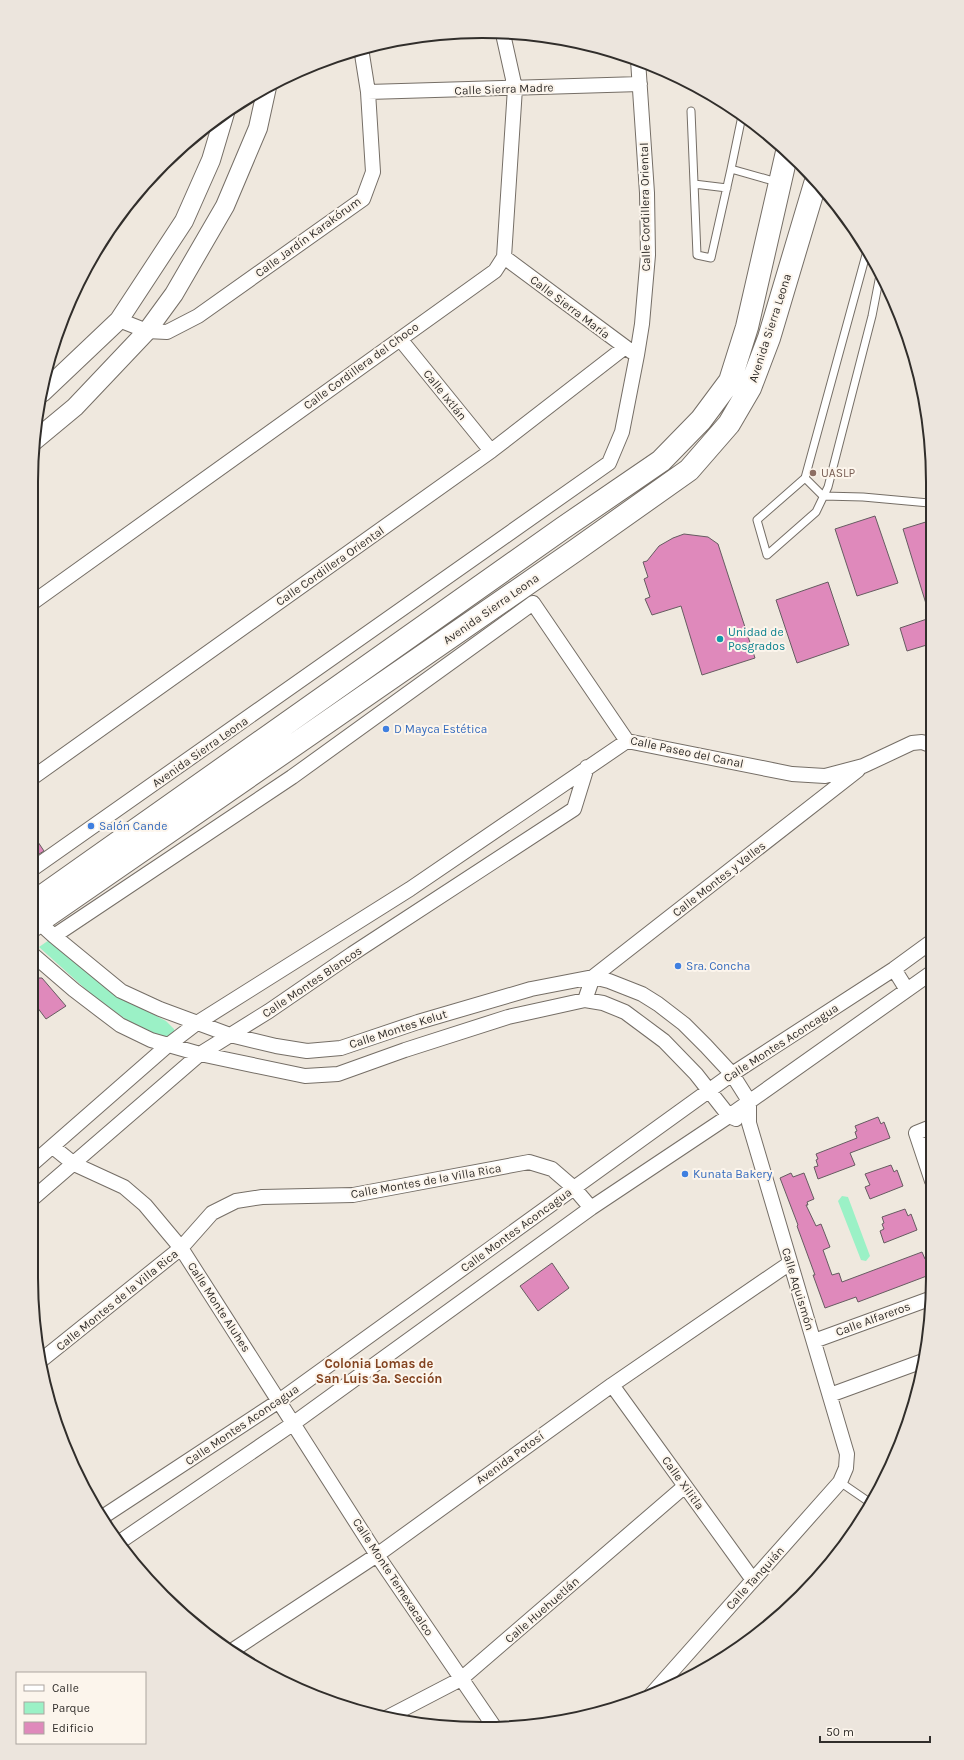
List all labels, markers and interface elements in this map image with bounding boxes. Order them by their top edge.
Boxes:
street label: Calle Sierra Madre [454,80,554,98]
street label: Calle Cordillera Oriental [637,142,653,272]
street label: Calle Jardín Karakórum [252,194,364,280]
street label: Calle Sierra María [527,272,613,342]
street label: Avenida Sierra Leona [746,272,794,384]
street label: Calle Cordillera del Choco [301,320,421,412]
street label: Calle Ixtlán [420,367,470,423]
place label: UASLP [821,466,856,480]
marker: UASLP [808,468,818,478]
street label: Calle Cordillera Oriental [273,523,387,609]
street label: Avenida Sierra Leona [440,571,542,647]
place label: Unidad de Posgrados [728,625,785,653]
marker: Unidad de Posgrados [715,634,725,644]
street label: Avenida Sierra Leona [149,714,251,790]
place label: D Mayca Estética [394,722,487,736]
marker: D Mayca Estética [381,724,391,734]
street label: Calle Paseo del Canal [629,733,745,771]
place label: Salón Cande [99,819,167,833]
marker: Salón Cande [86,821,96,831]
street label: Calle Montes y Valles [670,838,768,920]
street label: Calle Montes Blancos [259,943,365,1021]
place label: Sra. Concha [686,959,750,973]
marker: Sra. Concha [673,961,683,971]
street label: Calle Montes Aconcagua [721,1001,841,1085]
street label: Calle Montes Kelut [347,1006,449,1051]
street label: Calle Montes de la Villa Rica [350,1161,502,1201]
place label: Kunata Bakery [693,1167,773,1181]
marker: Kunata Bakery [680,1169,690,1179]
street label: Calle Montes Aconcagua [458,1185,574,1275]
street label: Calle Aquismón [779,1246,817,1332]
street label: Calle Montes de la Villa Rica [53,1247,181,1353]
street label: Calle Monte Aluhes [185,1259,253,1355]
street label: Calle Alfareros [834,1299,912,1339]
district label: Colonia Lomas de San Luis 3a. Sección [316,1356,442,1386]
street label: Calle Montes Aconcagua [183,1382,301,1468]
street label: Avenida Potosí [473,1428,547,1487]
street label: Calle Xilitla [659,1454,707,1512]
street label: Calle Monte Temexacalco [350,1516,436,1638]
street label: Calle Tanquián [723,1544,787,1612]
street label: Calle Huehuetlán [502,1574,582,1646]
legend [16,1672,146,1744]
text: Calle [52,1681,79,1695]
text: Parque [52,1701,90,1715]
scale bar [820,1718,930,1744]
text: Edificio [52,1721,93,1735]
text: 50 m [826,1725,854,1739]

